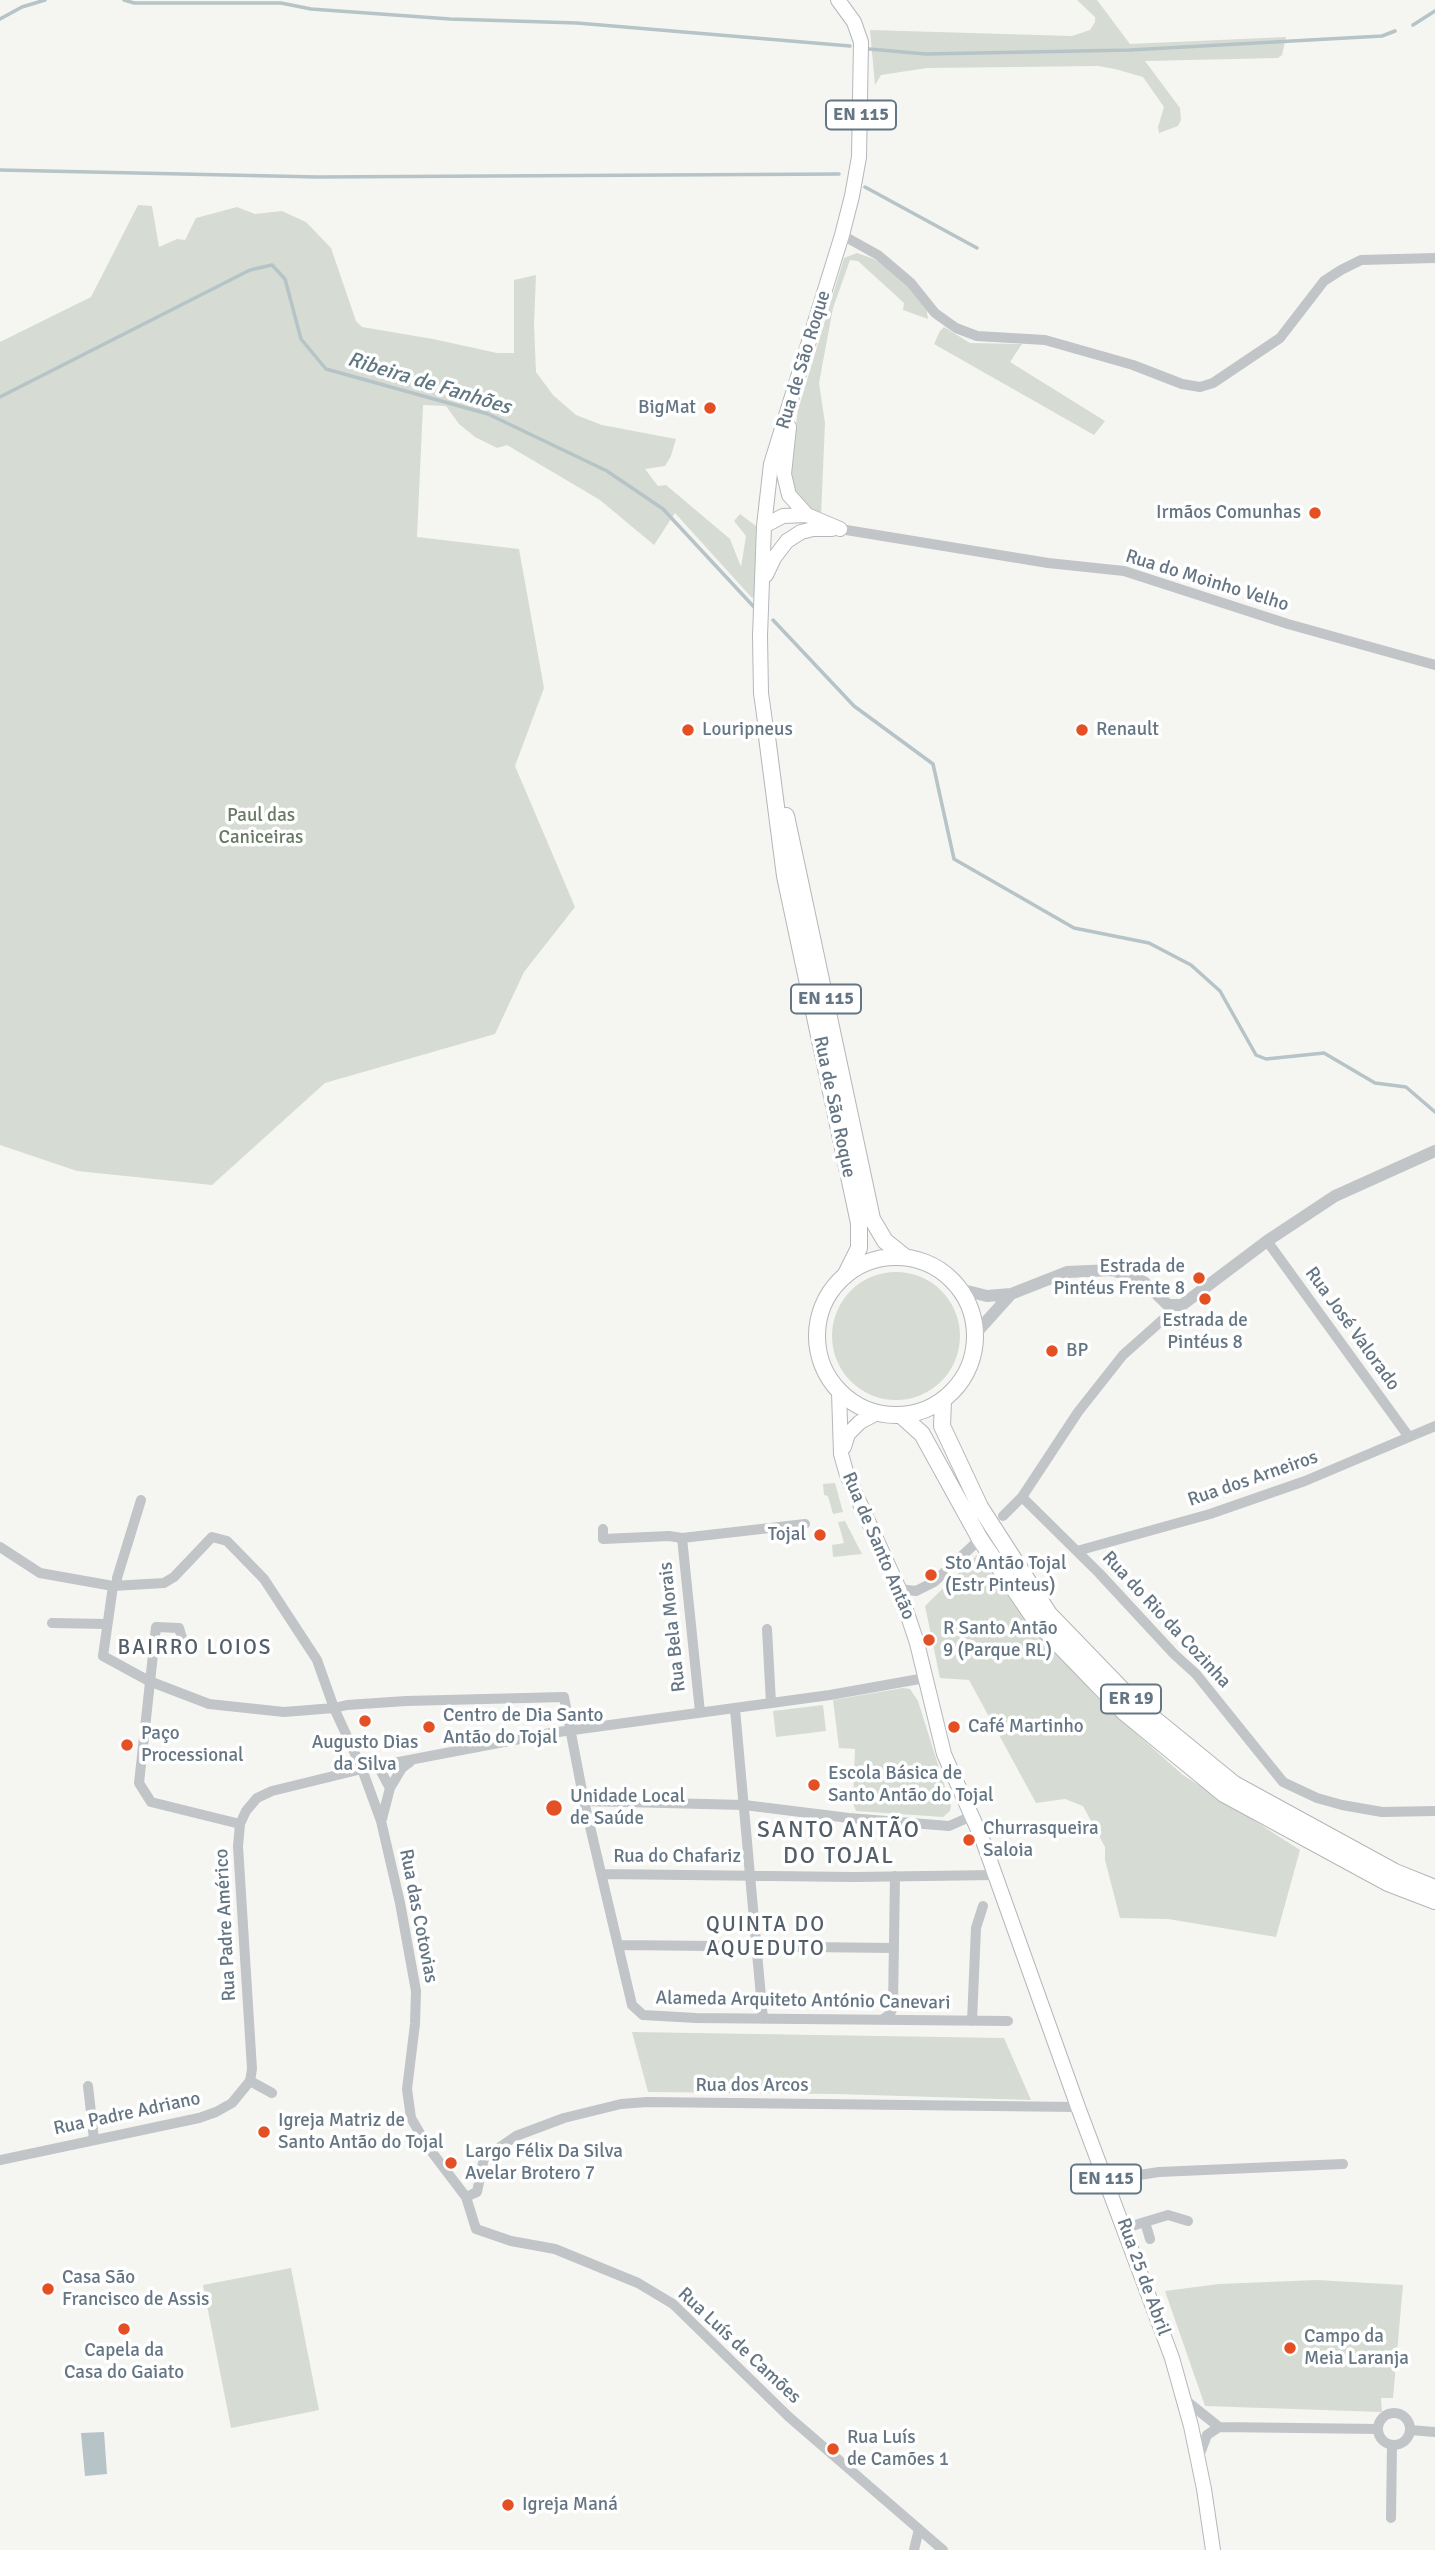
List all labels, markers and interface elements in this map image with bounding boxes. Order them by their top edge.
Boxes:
road number: EN 115 [826,100,896,130]
street label: Rua de São Roque [772,288,836,432]
water label: Ribeira de Fanhões [344,347,514,421]
place label: BigMat [638,397,696,419]
marker: BigMat [702,400,718,416]
place label: Irmãos Comunhas [1156,502,1301,524]
marker: Irmãos Comunhas [1307,505,1323,521]
street label: Rua do Moinho Velho [1123,545,1291,617]
place label: Louripneus [702,719,793,741]
place label: Renault [1096,719,1159,741]
marker: Louripneus [680,722,696,738]
marker: Renault [1074,722,1090,738]
park label: Paul das Caniceiras [219,805,303,849]
road number: EN 115 [791,984,861,1014]
street label: Rua de São Roque [808,1034,860,1180]
place label: Estrada de Pintéus Frente 8 [1053,1256,1185,1300]
street label: Rua José Valorado [1300,1263,1404,1395]
marker: Estrada de Pintéus Frente 8 [1191,1270,1207,1286]
marker: Estrada de Pintéus 8 [1197,1291,1213,1307]
place label: Estrada de Pintéus 8 [1162,1310,1248,1354]
place label: BP [1066,1340,1088,1362]
marker: BP [1044,1343,1060,1359]
street label: Rua dos Arneiros [1185,1446,1321,1512]
street label: Rua de Santo Antão [837,1469,919,1623]
place label: Tojal [768,1524,806,1546]
marker: Tojal [812,1527,828,1543]
street label: Rua do Rio da Cozinha [1097,1547,1235,1693]
place label: Sto Antão Tojal (Estr Pinteus) [945,1553,1066,1597]
street label: Rua Bela Morais [655,1561,691,1693]
marker: Sto Antão Tojal (Estr Pinteus) [923,1567,939,1583]
place label: R Santo Antão 9 (Parque RL) [943,1618,1058,1662]
marker: R Santo Antão 9 (Parque RL) [921,1632,937,1648]
district label: BAIRRO LOIOS [119,1635,271,1661]
road number: ER 19 [1101,1684,1161,1714]
place label: Centro de Dia Santo Antão do Tojal [443,1705,603,1749]
marker: Augusto Dias da Silva [357,1713,373,1729]
place label: Café Martinho [968,1716,1084,1738]
marker: Centro de Dia Santo Antão do Tojal [421,1719,437,1735]
marker: Café Martinho [946,1719,962,1735]
place label: Paço Processional [141,1723,244,1767]
place label: Augusto Dias da Silva [312,1732,418,1776]
marker: Paço Processional [119,1737,135,1753]
place label: Escola Básica de Santo Antão do Tojal [828,1763,994,1807]
marker: Escola Básica de Santo Antão do Tojal [806,1777,822,1793]
place label: Unidade Local de Saúde [570,1786,685,1830]
marker: Unidade Local de Saúde [544,1798,564,1818]
district label: SANTO ANTÃO DO TOJAL [758,1817,920,1871]
place label: Churrasqueira Saloia [983,1818,1099,1862]
marker: Churrasqueira Saloia [961,1832,977,1848]
street label: Rua do Chafariz [613,1846,741,1868]
street label: Rua das Cotovias [394,1847,442,1985]
street label: Rua Padre Américo [211,1848,241,2002]
district label: QUINTA DO AQUEDUTO [707,1912,825,1962]
street label: Alameda Arquiteto António Canevari [655,1987,951,2015]
street label: Rua dos Arcos [696,2075,808,2097]
street label: Rua Padre Adriano [52,2087,202,2141]
place label: Igreja Matriz de Santo Antão do Tojal [278,2110,444,2154]
marker: Igreja Matriz de Santo Antão do Tojal [256,2124,272,2140]
place label: Largo Félix Da Silva Avelar Brotero 7 [465,2141,623,2185]
marker: Largo Félix Da Silva Avelar Brotero 7 [443,2155,459,2171]
road number: EN 115 [1071,2164,1141,2194]
street label: Rua 25 de Abril [1111,2215,1175,2339]
place label: Casa São Francisco de Assis [62,2267,209,2311]
marker: Casa São Francisco de Assis [40,2281,56,2297]
street label: Rua Luís de Camões [673,2283,805,2409]
marker: Capela da Casa do Gaiato [116,2321,132,2337]
place label: Campo da Meia Laranja [1304,2326,1409,2370]
place label: Capela da Casa do Gaiato [64,2340,184,2384]
marker: Campo da Meia Laranja [1282,2340,1298,2356]
place label: Rua Luís de Camões 1 [847,2427,949,2471]
marker: Rua Luís de Camões 1 [825,2441,841,2457]
place label: Igreja Maná [522,2494,618,2516]
marker: Igreja Maná [500,2497,516,2513]

